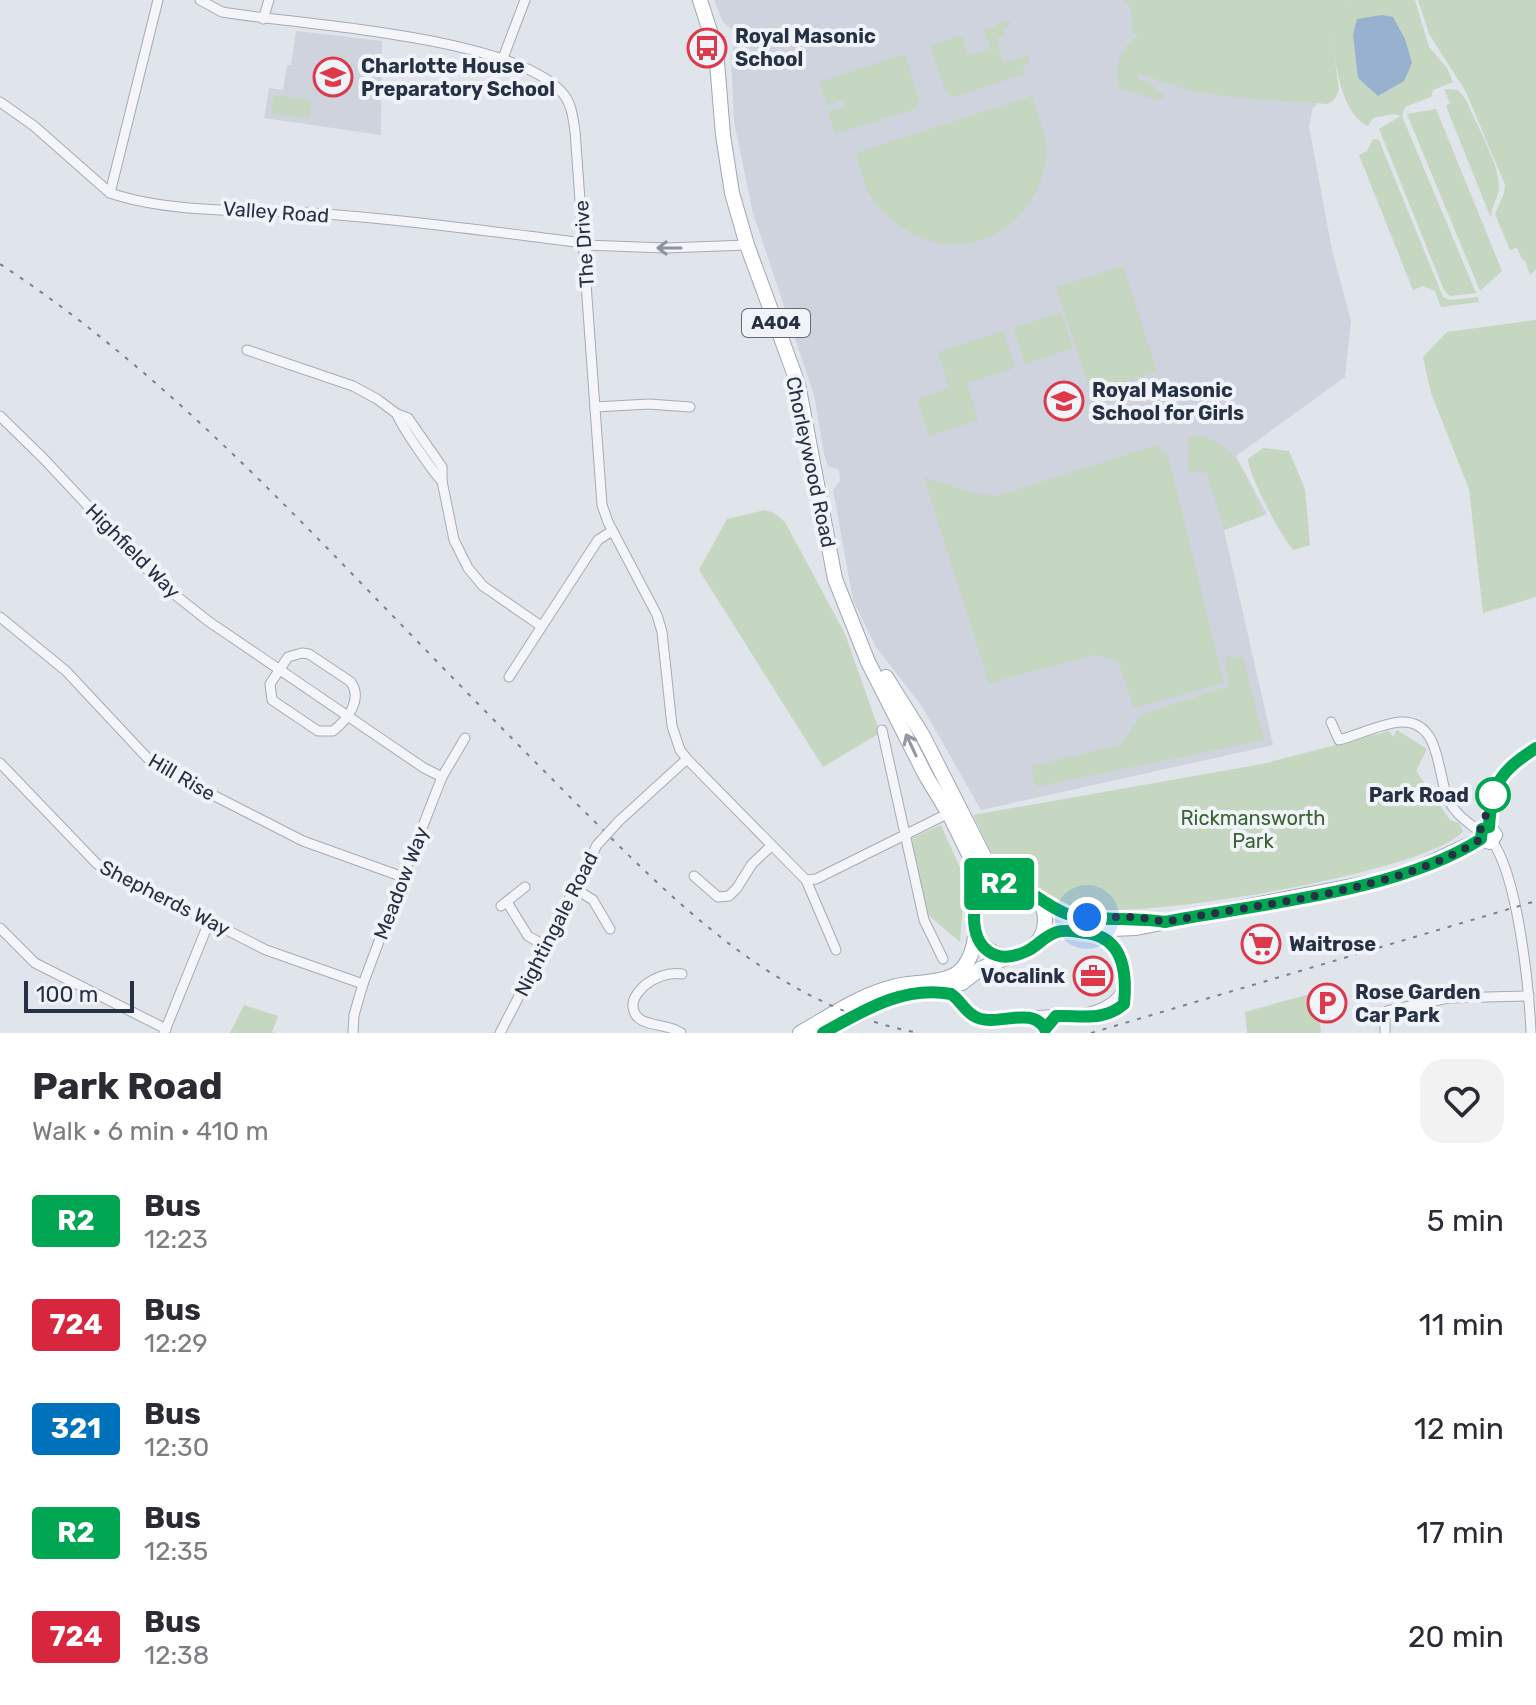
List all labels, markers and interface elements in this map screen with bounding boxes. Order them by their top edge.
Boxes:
place label: Royal Masonic School [735,24,876,71]
bus stop icon: Royal Masonic School [686,27,728,69]
place label: Charlotte House Preparatory School [361,54,555,101]
school or university icon: Charlotte House Preparatory School [312,56,354,98]
street label: Valley Road [222,196,330,228]
street label: The Drive [569,199,599,289]
one-way arrow [656,240,683,256]
road number: A404 [742,309,810,337]
street label: Chorleywood Road [781,374,841,550]
place label: Royal Masonic School for Girls [1092,378,1244,425]
school or university icon: Royal Masonic School for Girls [1043,380,1085,422]
street label: Highfield Way [81,499,185,603]
one-way arrow [903,734,918,758]
street label: Hill Rise [144,748,220,806]
marker: Park Road [1476,778,1510,812]
place label: Park Road [1369,783,1469,807]
park label: Rickmansworth Park [1180,806,1326,853]
street label: Meadow Way [369,823,433,943]
street label: Nightingale Road [509,848,603,1000]
street label: Shepherds Way [96,855,234,941]
line badge: R2 [963,858,1035,910]
text: R2 [980,867,1018,900]
your location [1067,897,1107,937]
supermarket icon: Waitrose [1240,923,1282,965]
place label: Waitrose [1289,932,1376,956]
office icon: Vocalink [1072,955,1114,997]
place label: Vocalink [980,964,1065,988]
scale bar [24,977,134,1013]
place label: Rose Garden Car Park [1355,980,1481,1027]
text: 100 m [36,981,98,1008]
parking icon: Rose Garden Car Park [1306,982,1348,1024]
button: heart [1420,1059,1504,1143]
text: Park Road [32,1063,223,1109]
text: Walk · 6 min · 410 m [32,1116,269,1147]
text: Bus [144,1188,201,1224]
text: 5 min [1427,1203,1504,1239]
text: R2 [57,1204,95,1237]
text: 12:23 [144,1224,208,1255]
text: Bus [144,1292,201,1328]
text: 11 min [1419,1307,1504,1343]
text: 724 [49,1308,103,1341]
text: 12:29 [144,1328,208,1359]
text: Bus [144,1396,201,1432]
text: 12 min [1414,1411,1504,1447]
text: 321 [51,1412,101,1445]
text: 12:30 [144,1432,209,1463]
text: Bus [144,1500,201,1536]
text: 17 min [1416,1515,1504,1551]
text: R2 [57,1516,95,1549]
text: 12:35 [144,1536,208,1567]
text: Bus [144,1604,201,1640]
text: 20 min [1408,1619,1504,1655]
text: 724 [49,1620,103,1653]
text: 12:38 [144,1640,209,1671]

